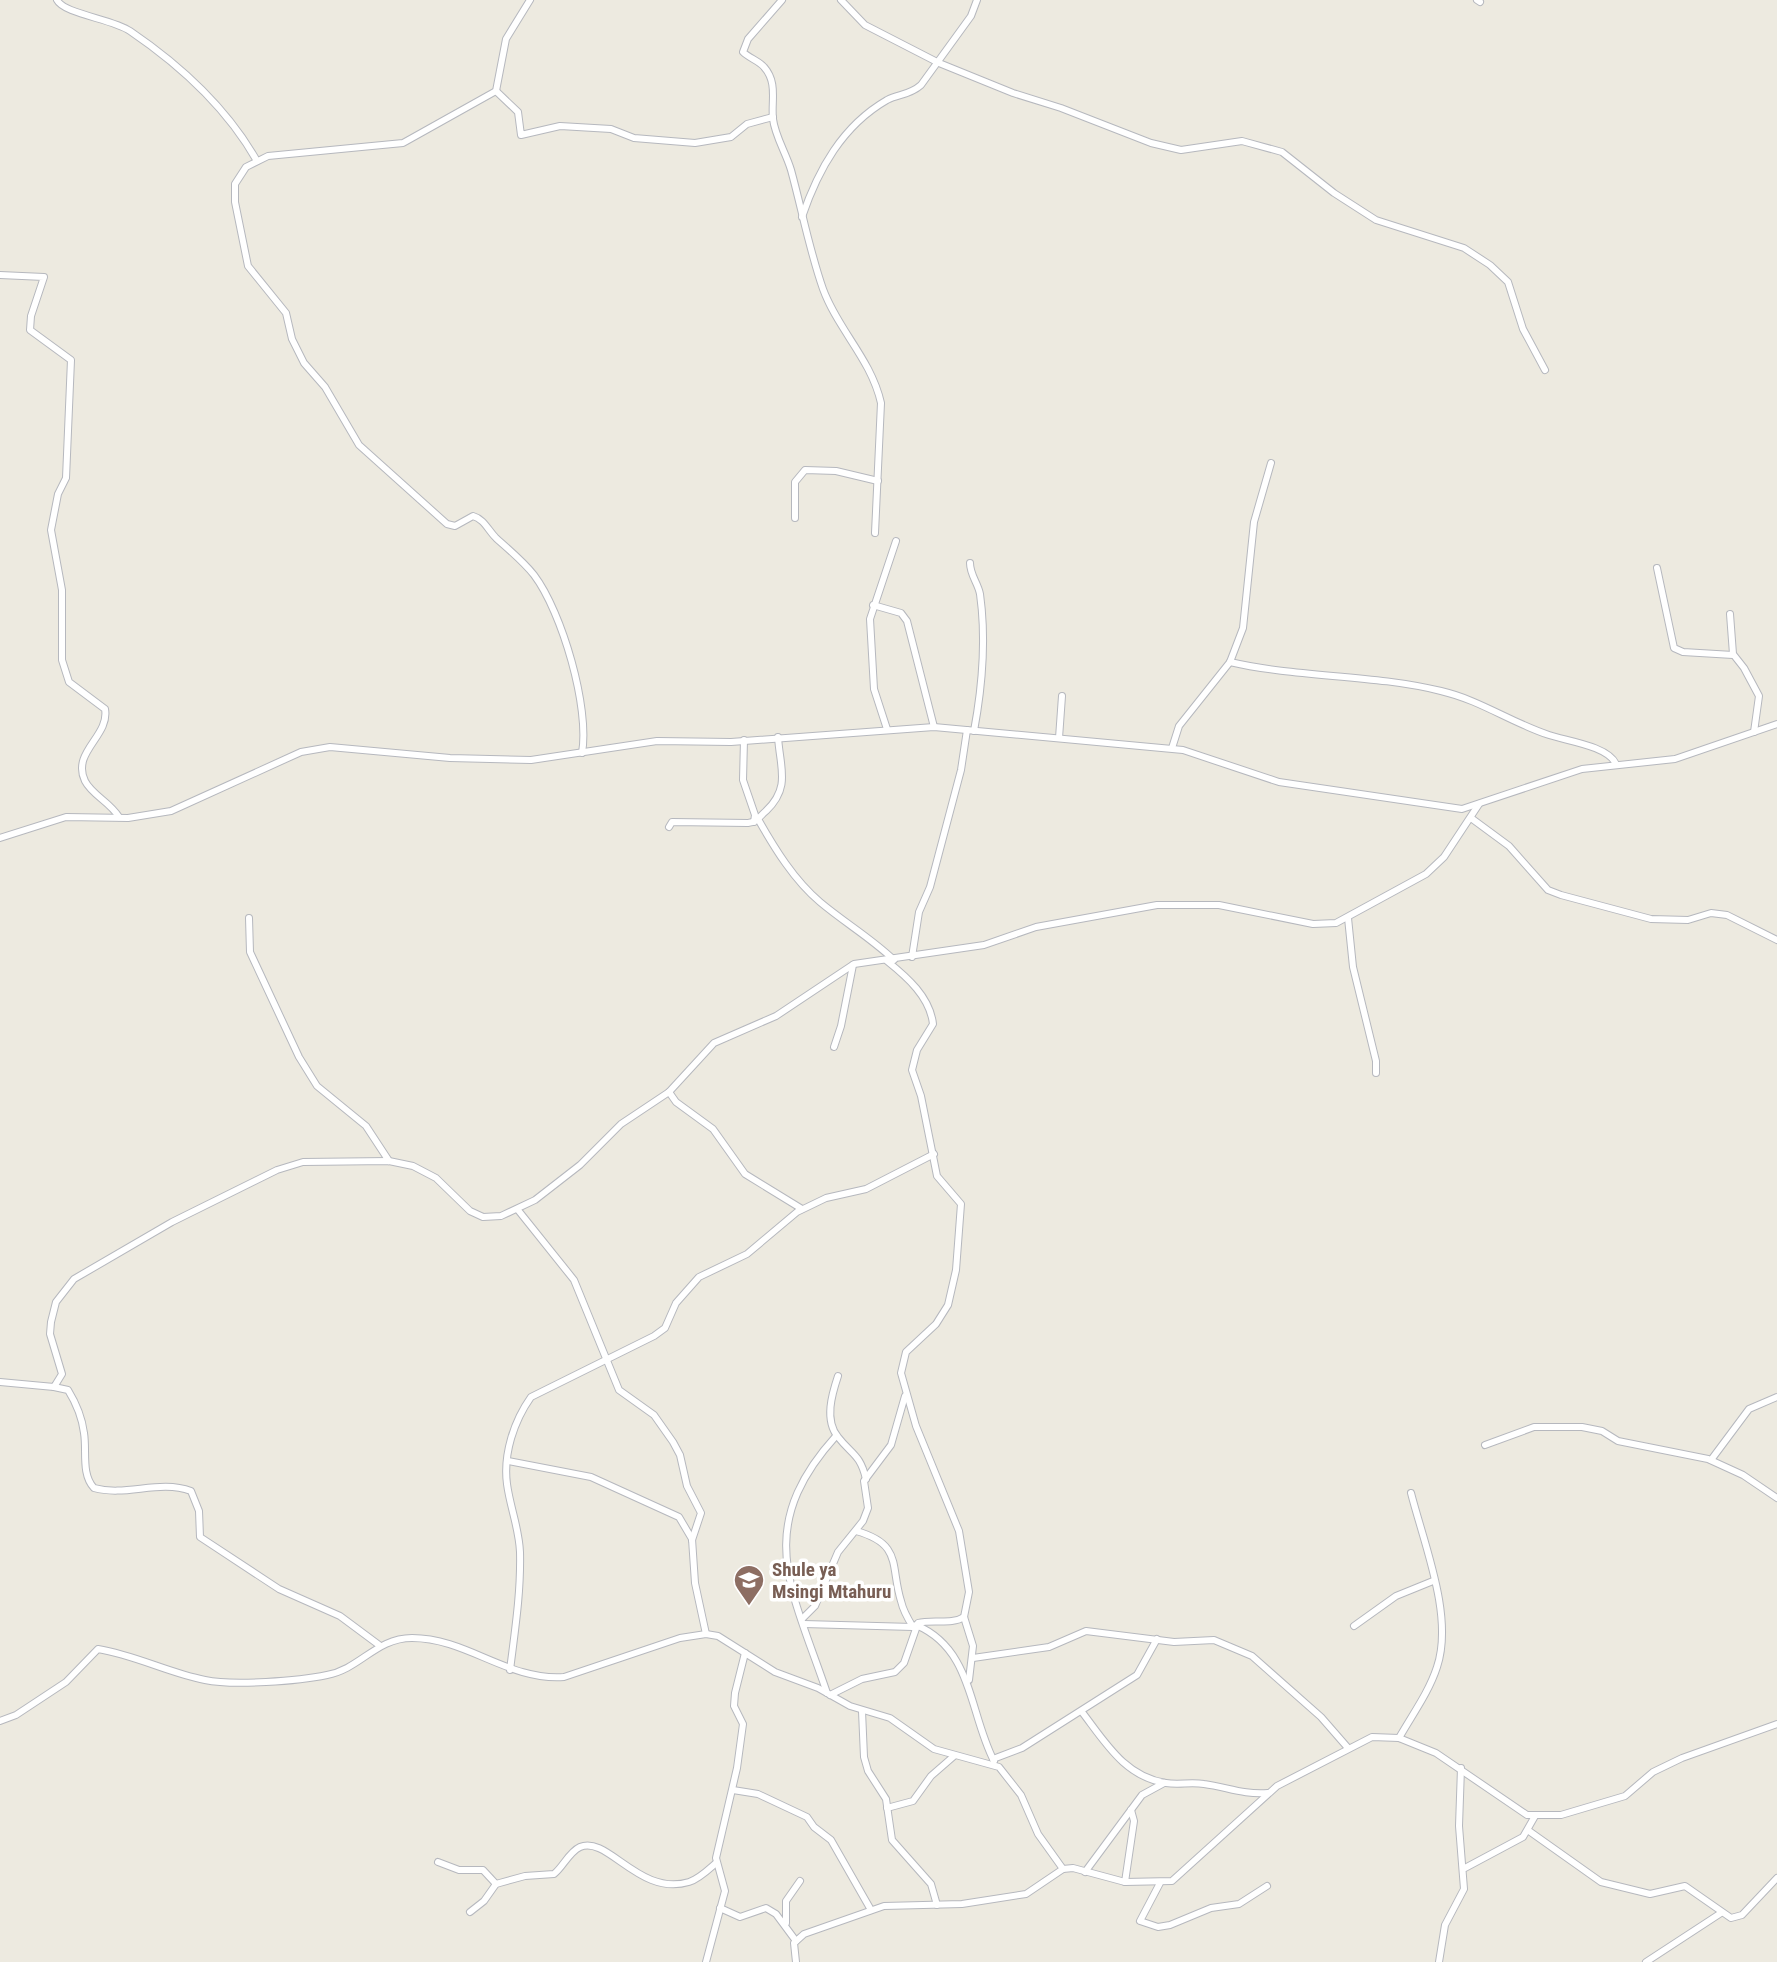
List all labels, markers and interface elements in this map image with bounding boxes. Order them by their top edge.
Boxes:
place label: Shule ya Msingi Mtahuru [772,1558,891,1603]
school or university icon: Shule ya Msingi Mtahuru [732,1563,766,1607]

